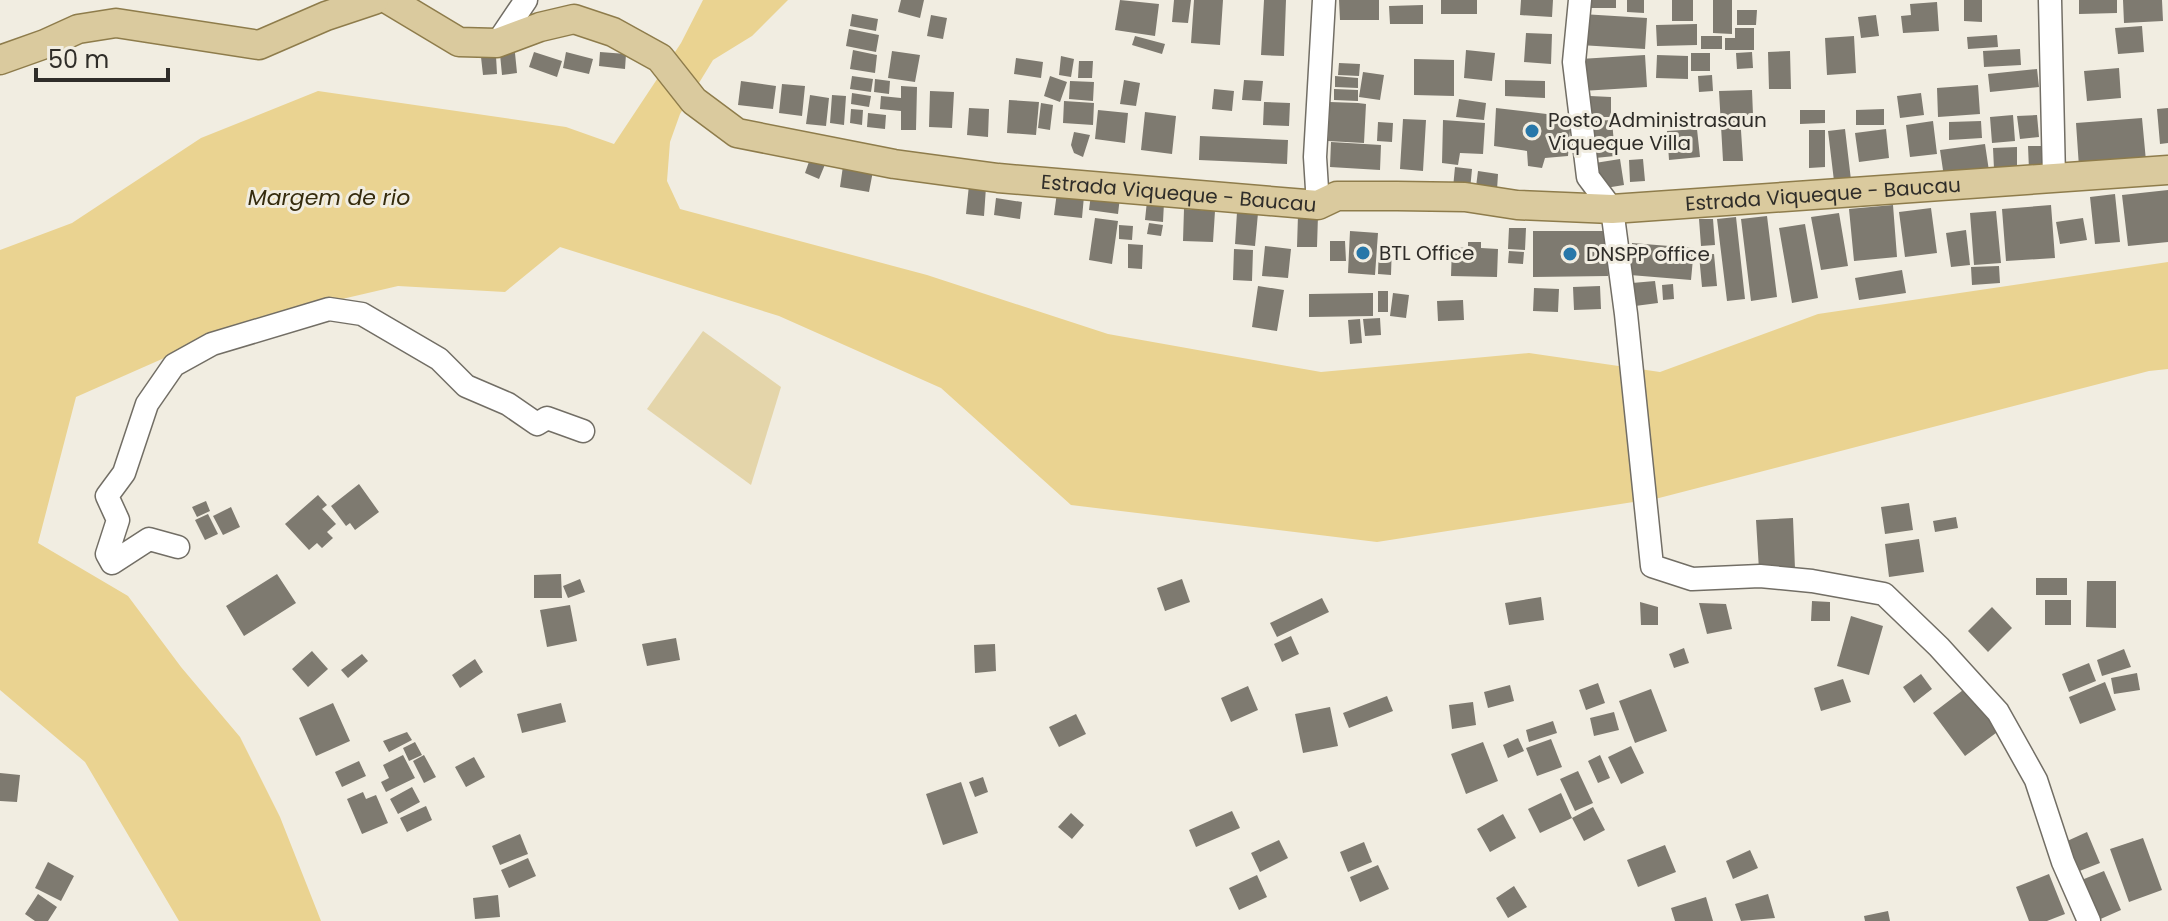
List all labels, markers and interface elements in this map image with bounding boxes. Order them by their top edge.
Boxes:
scale bar [36,32,168,82]
text: 50 m [48,43,109,76]
place label: Posto Administrasaun Viqueque Villa [1548,106,1767,157]
marker: Posto Administrasaun Viqueque Villa [1523,122,1541,140]
street label: Estrada Viqueque - Baucau [1040,168,1317,219]
street label: Estrada Viqueque - Baucau [1684,171,1962,218]
water label: Margem de rio [248,182,410,213]
place label: BTL Office [1379,239,1474,267]
place label: DNSPP office [1586,240,1710,268]
marker: BTL Office [1354,244,1372,262]
marker: DNSPP office [1561,245,1579,263]

